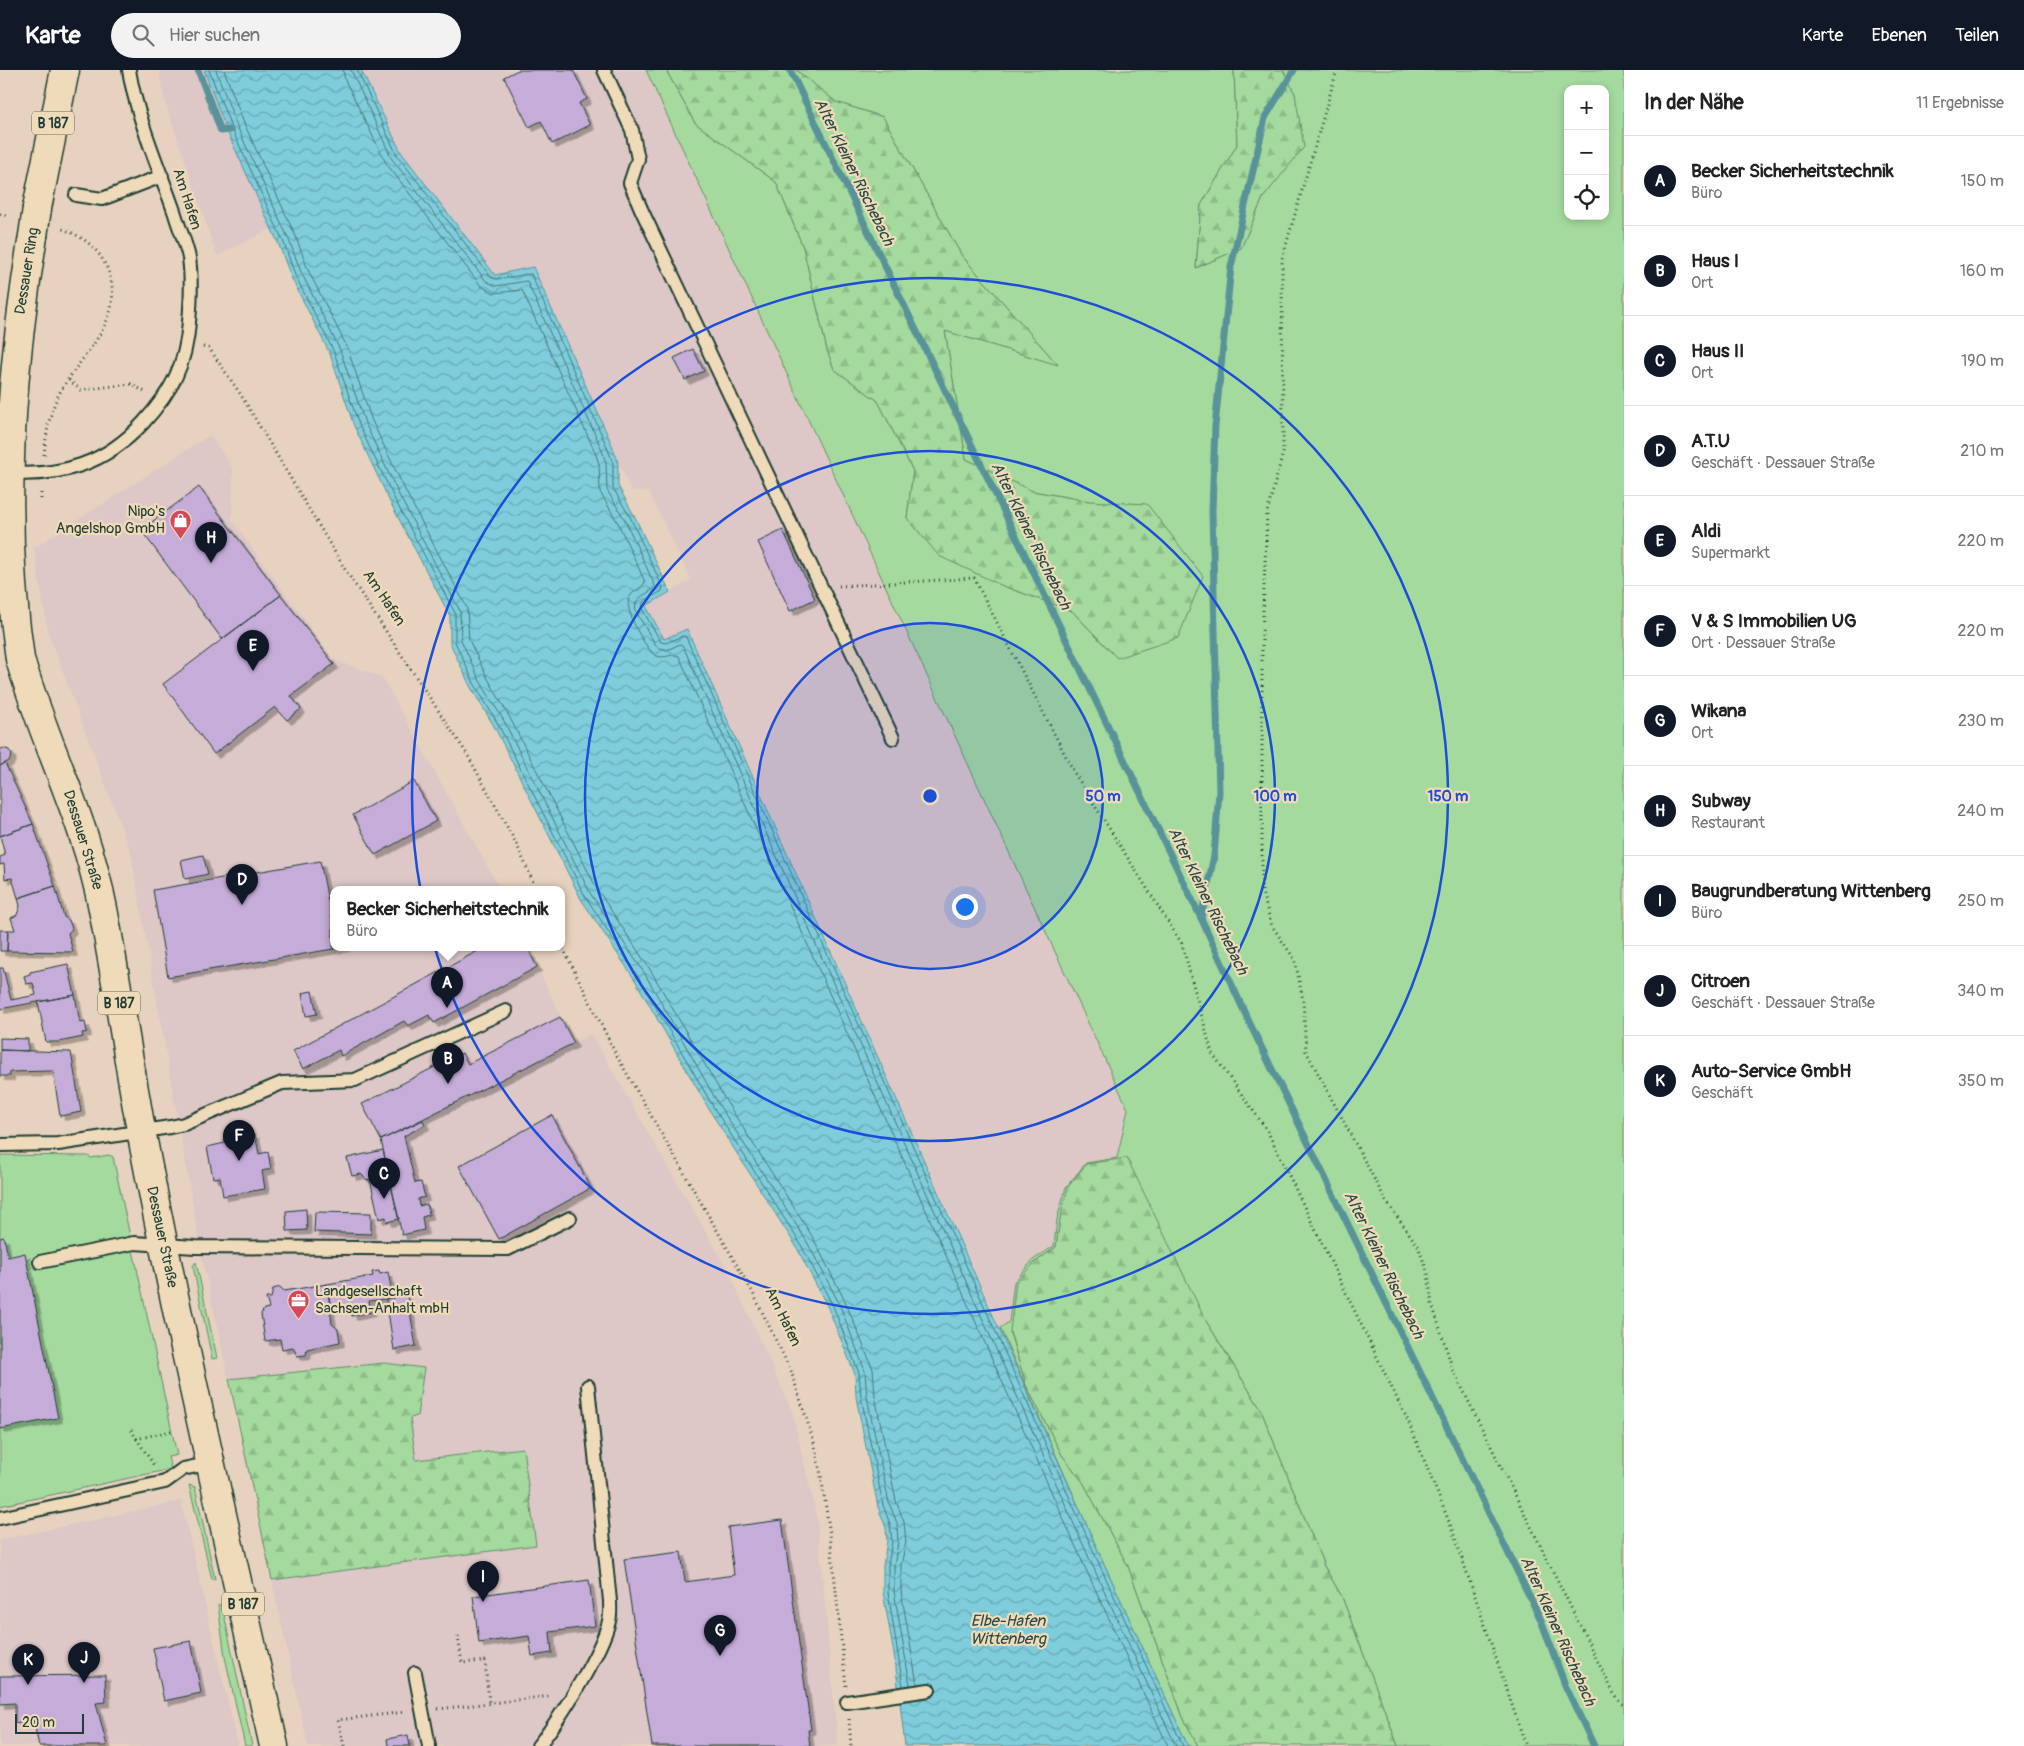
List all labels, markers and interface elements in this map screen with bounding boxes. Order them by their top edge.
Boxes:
search box [111,13,461,58]
text: Karte [25,21,81,50]
icon: search [129,21,157,49]
text: Hier suchen [169,23,260,47]
text: Karte [1802,24,1843,47]
text: Ebenen [1871,24,1927,47]
text: Teilen [1955,24,1999,47]
map controls [1564,85,1609,220]
button: + [1564,85,1609,130]
text: In der Nähe [1644,89,1744,116]
text: 11 Ergebnisse [1916,93,2004,113]
water label: Alter Kleiner Rischebach [810,95,899,250]
road number: B 187 [32,112,74,134]
button: − [1564,130,1609,175]
text: Becker Sicherheitstechnik [1691,159,1894,183]
street label: Am Hafen [168,166,206,232]
text: A [1655,171,1665,191]
text: 150 m [1960,171,2004,191]
button: locate [1564,175,1609,220]
text: Büro [1691,183,1722,203]
street label: Dessauer Ring [11,226,43,316]
text: Haus I [1691,249,1739,273]
text: B [1655,261,1665,281]
text: 160 m [1960,261,2004,281]
text: Ort [1691,273,1713,293]
text: Haus II [1691,339,1744,363]
text: C [1655,351,1665,371]
text: 190 m [1961,351,2004,371]
text: Ort [1691,363,1713,383]
text: A.T.U [1691,429,1730,453]
text: D [1655,441,1665,461]
text: 210 m [1960,441,2004,461]
text: Geschäft · Dessauer Straße [1691,453,1875,473]
water label: Alter Kleiner Rischebach [987,459,1076,614]
place label: Nipo's Angelshop GmbH [56,502,165,538]
shop icon: Nipo's Angelshop GmbH [169,508,193,539]
text: Aldi [1691,519,1721,543]
pin: H [195,522,227,563]
text: E [1656,531,1664,551]
text: 220 m [1958,531,2004,551]
text: Supermarkt [1691,543,1770,563]
street label: Am Hafen [358,566,410,630]
text: V & S Immobilien UG [1691,609,1857,633]
text: F [1655,621,1665,641]
text: 220 m [1958,621,2004,641]
pin: E [237,630,269,671]
text: Ort · Dessauer Straße [1691,633,1835,653]
text: Wikana [1691,699,1746,723]
text: G [1655,711,1665,731]
text: 230 m [1958,711,2004,731]
text: Ort [1691,723,1713,743]
centre of rings [921,787,939,805]
text: 50 m [1086,787,1120,806]
text: 100 m [1254,787,1296,806]
text: 150 m [1428,787,1468,806]
street label: Dessauer Straße [59,788,107,893]
text: Subway [1691,789,1751,813]
text: H [1655,801,1665,821]
text: 240 m [1957,801,2004,821]
text: Restaurant [1691,813,1765,833]
water label: Alter Kleiner Rischebach [1164,824,1253,979]
pin: D [226,864,258,905]
text: Baugrundberatung Wittenberg [1691,879,1931,903]
popup [330,886,565,951]
text: I [1658,891,1662,911]
text: 250 m [1958,891,2004,911]
your location [952,894,978,920]
text: Becker Sicherheitstechnik [346,897,549,921]
text: Büro [1691,903,1722,923]
text: Büro [346,921,378,941]
pin: A [431,967,463,1008]
text: Citroen [1691,969,1750,993]
text: J [1656,981,1664,1001]
text: 340 m [1957,981,2004,1001]
road number: B 187 [98,991,140,1014]
text: Geschäft · Dessauer Straße [1691,993,1875,1013]
pin: B [432,1043,464,1084]
text: Auto-Service GmbH [1691,1059,1851,1083]
text: K [1655,1071,1665,1091]
text: 350 m [1958,1071,2004,1091]
text: Geschäft [1691,1083,1753,1103]
pin: F [223,1120,255,1161]
pin: C [368,1158,400,1199]
street label: Dessauer Straße [142,1185,182,1290]
water label: Alter Kleiner Rischebach [1340,1188,1429,1343]
place label: Landgesellschaft Sachsen-Anhalt mbH [315,1282,449,1318]
street label: Am Hafen [761,1284,805,1350]
office icon: Landgesellschaft Sachsen-Anhalt mbH [287,1288,311,1319]
water label: Alter Kleiner Rischebach [1516,1553,1601,1710]
pin: I [467,1561,499,1602]
road number: B 187 [222,1592,264,1616]
water label: Elbe-Hafen Wittenberg [970,1611,1048,1649]
pin: G [704,1615,736,1656]
pin: J [68,1642,100,1683]
pin: K [12,1644,44,1685]
scale bar [15,1711,84,1734]
text: 20 m [22,1714,55,1731]

